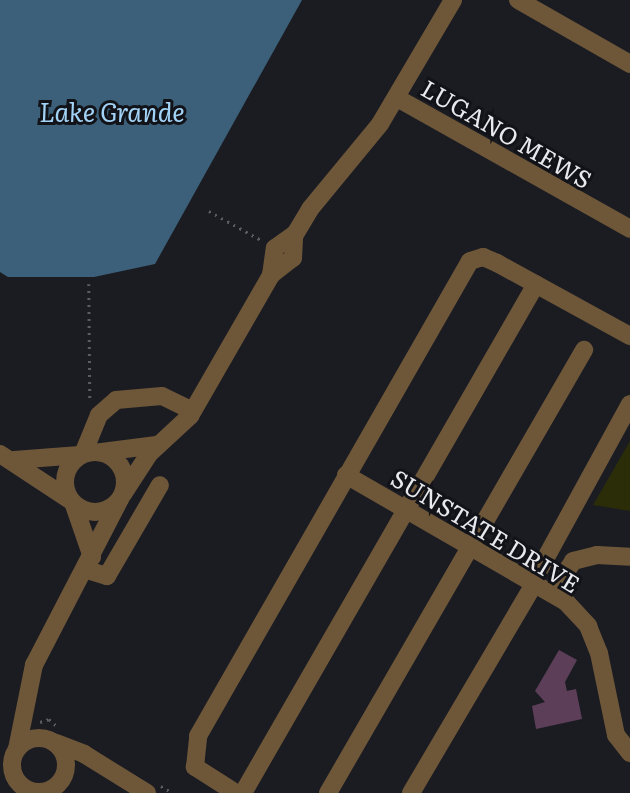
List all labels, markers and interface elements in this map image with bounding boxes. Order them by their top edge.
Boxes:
street label: LUGANO MEWS [417,73,597,193]
water label: Lake Grande [39,95,185,127]
street label: SUNSTATE DRIVE [387,462,585,598]

